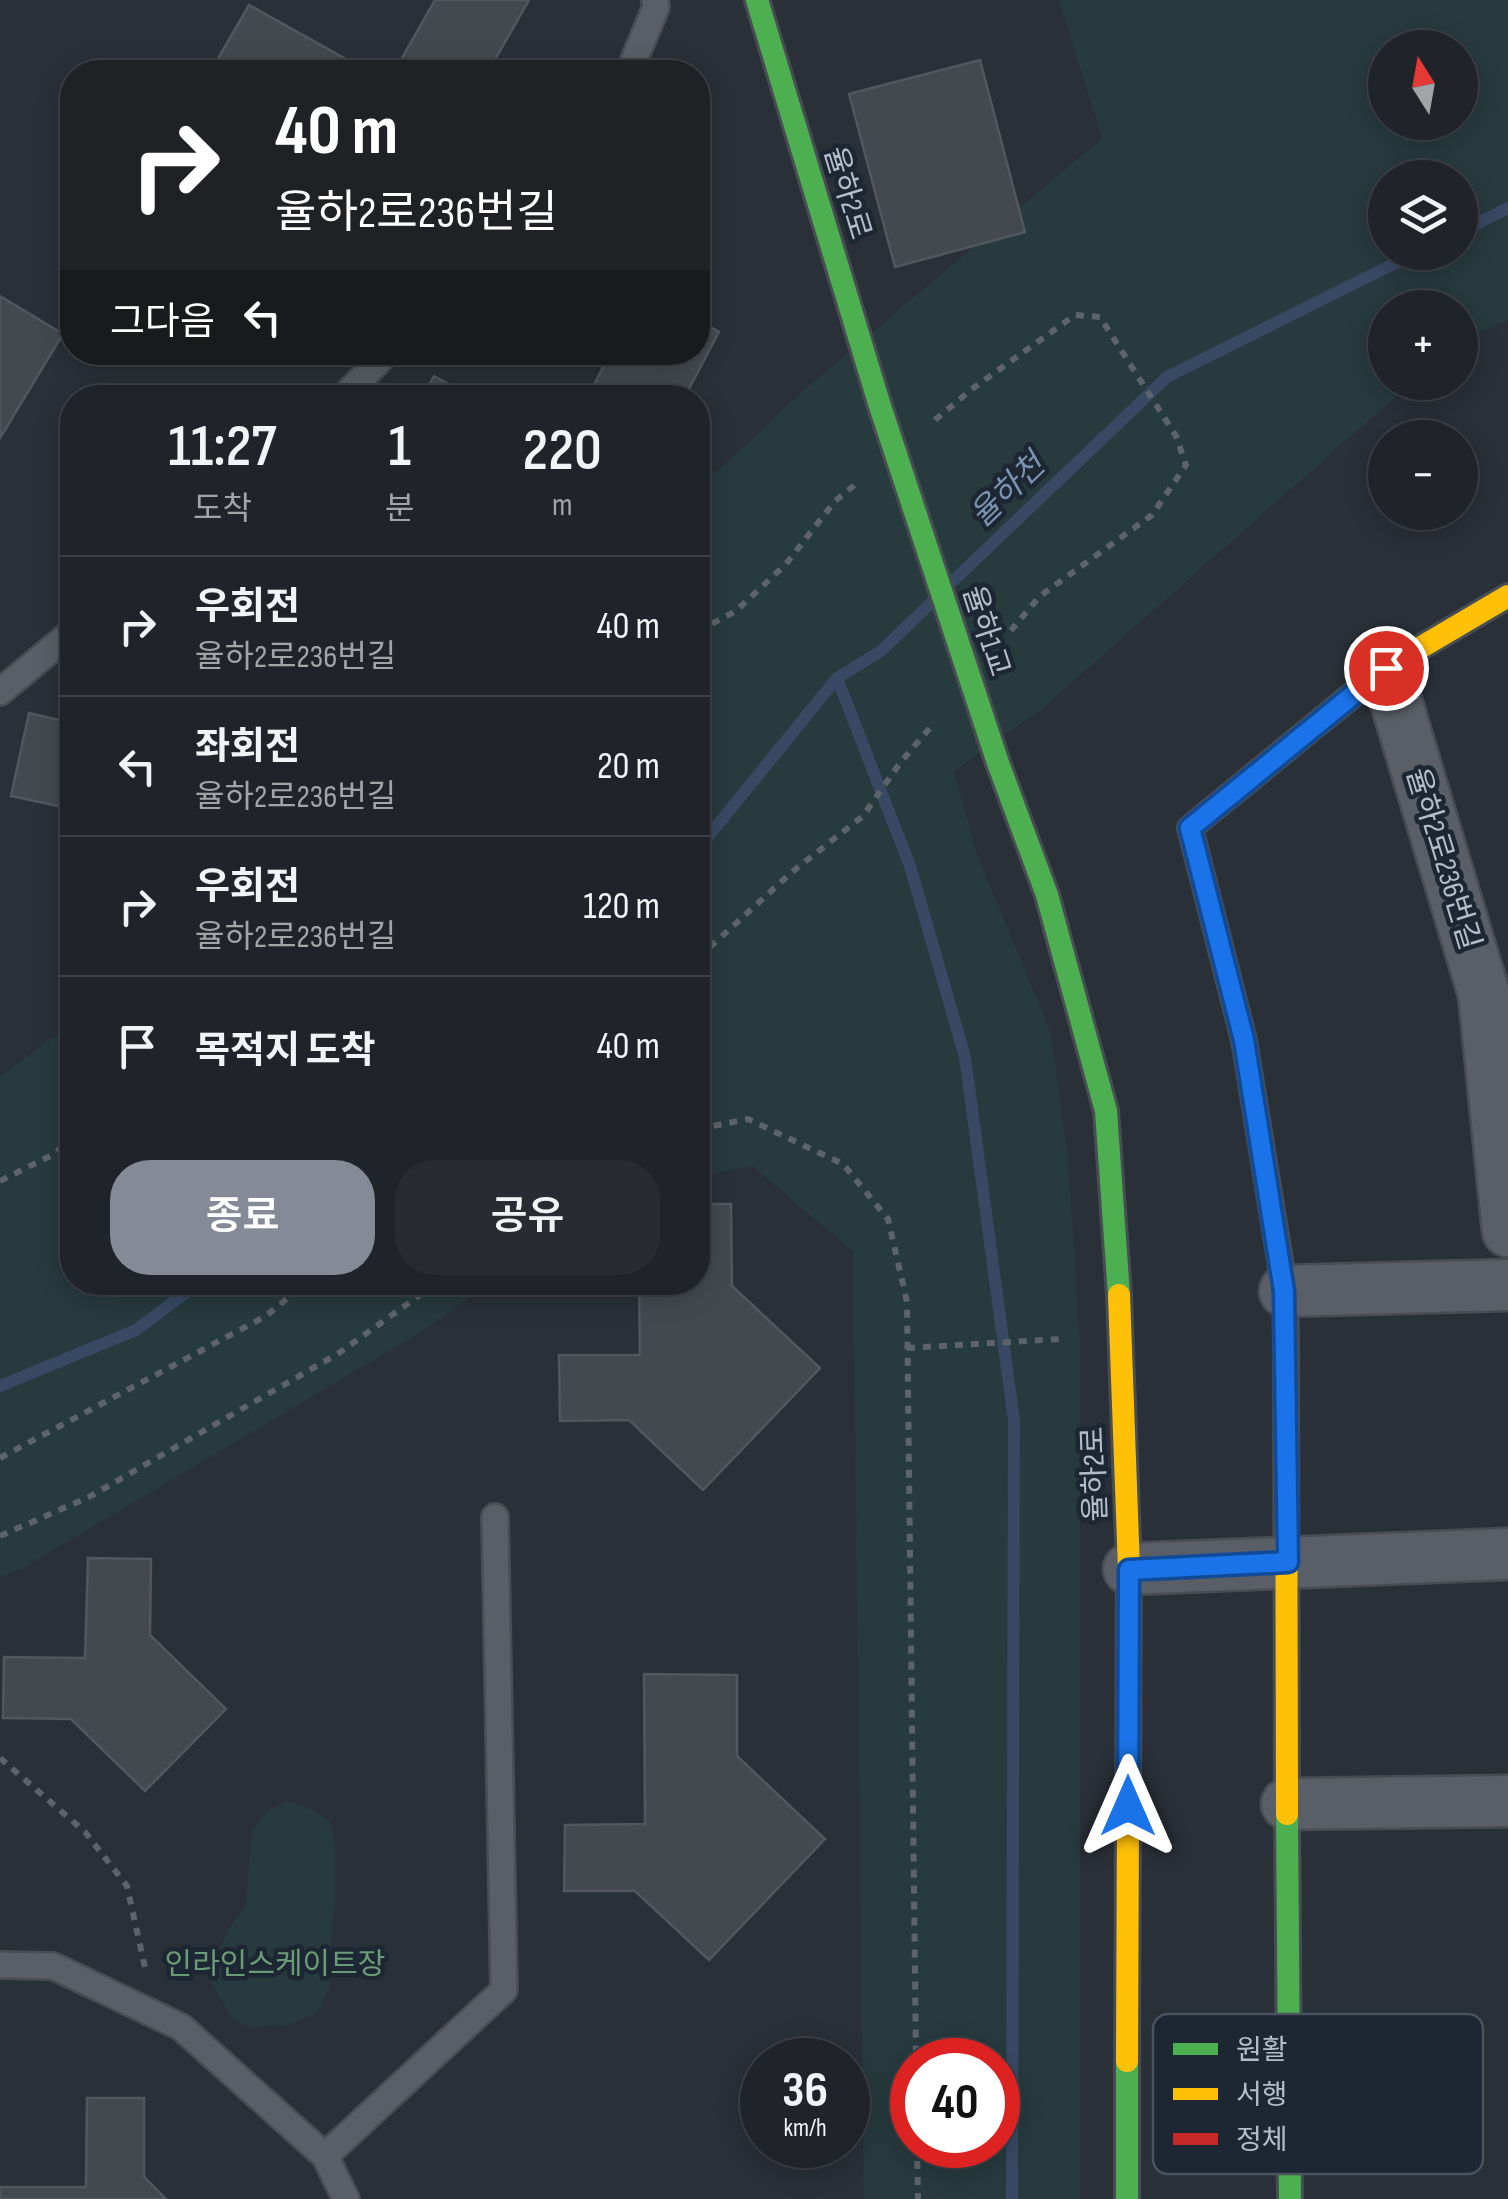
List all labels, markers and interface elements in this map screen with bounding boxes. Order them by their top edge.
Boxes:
north arrow [1368,30,1478,140]
map controls [1368,30,1478,530]
text: 40 m [275,90,398,174]
icon: right [110,100,240,230]
street label: 율하2로 [816,142,878,244]
button: layers [1368,160,1478,270]
text: 율하2로236번길 [275,186,558,241]
icon: left [235,290,290,345]
button: + [1368,290,1478,400]
text: 그다음 [110,300,215,345]
text: 11:27 [168,411,277,483]
text: 1 [388,411,411,483]
text: 220 [523,415,602,487]
button: − [1368,420,1478,530]
water label: 율하천 [963,444,1056,536]
text: m [552,486,572,525]
text: 도착 [193,490,252,529]
text: 분 [385,490,414,529]
street label: 율하1교 [954,581,1018,681]
text: 우회전 [195,585,300,630]
icon: right [110,599,165,654]
text: 40 m [597,604,660,649]
pin [1344,626,1429,711]
text: 율하2로236번길 [195,638,396,677]
icon: arrive [1359,641,1414,696]
text: 좌회전 [195,725,300,770]
icon: left [110,739,165,794]
text: 20 m [597,744,660,789]
street label: 율하2로236번길 [1398,764,1488,954]
text: 율하2로236번길 [195,778,396,817]
text: 우회전 [195,865,300,910]
icon: right [110,879,165,934]
text: 120 m [583,884,660,929]
text: 율하2로236번길 [195,918,396,957]
icon: arrive [110,1019,165,1074]
text: 40 m [597,1024,660,1069]
text: 목적지 도착 [195,1029,376,1074]
button: 종료 [110,1160,375,1275]
button: 공유 [395,1160,660,1275]
street label: 율하2로 [1075,1426,1115,1522]
position arrow [1076,1754,1180,1858]
park label: 인라인스케이트장 [165,1947,385,1983]
legend [1153,2014,1483,2174]
text: 원활 [1236,2034,1288,2067]
speed limit sign: 40 [890,2038,1020,2168]
text: 36 [782,2061,828,2121]
text: 서행 [1236,2079,1288,2112]
text: km/h [783,2113,827,2144]
text: 정체 [1236,2124,1288,2157]

